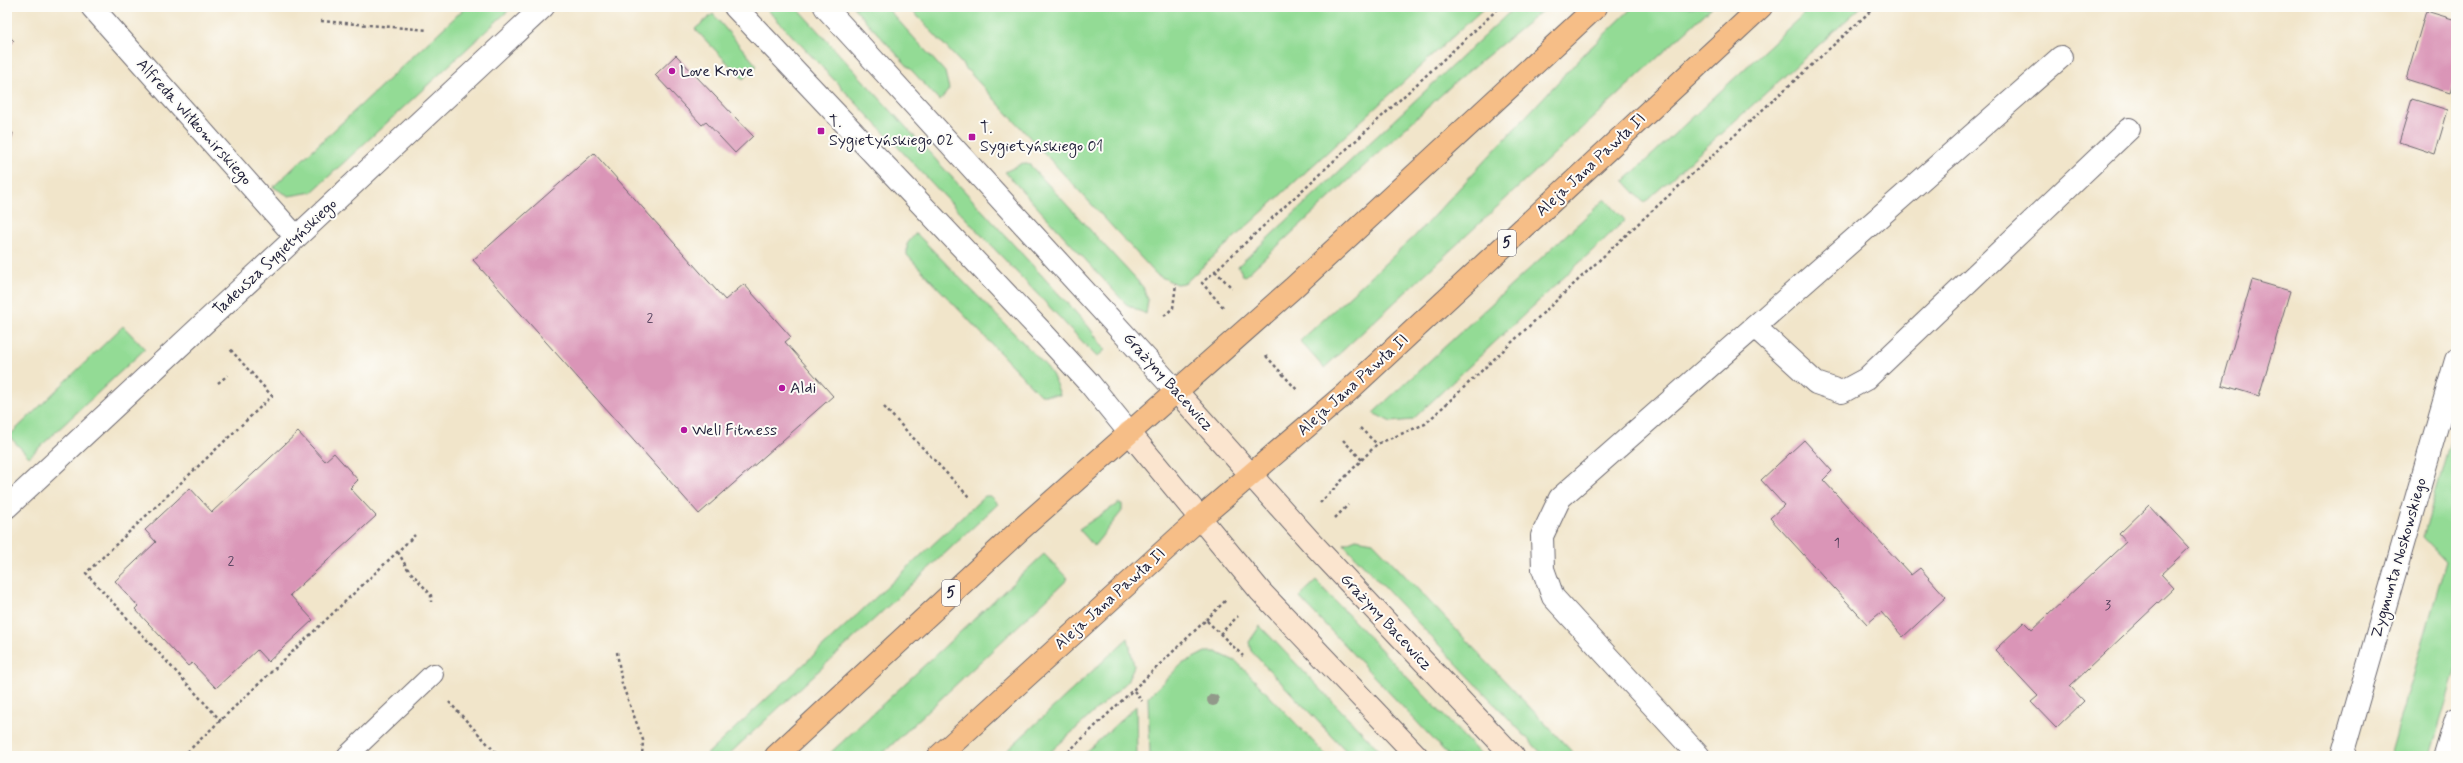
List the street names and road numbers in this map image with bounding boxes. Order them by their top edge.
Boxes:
street label: Alfreda Wiłkomirskiego [131,54,256,190]
street label: Aleja Jana Pawła II [1532,109,1650,221]
street label: Tadeusza Sygietyńskiego [208,194,342,321]
road number: 5 [1498,230,1516,256]
street label: Grażyny Bacewicz [1118,328,1218,436]
street label: Aleja Jana Pawła II [1293,329,1413,441]
street label: Zygmunta Noskowskiego [2366,475,2433,641]
street label: Aleja Jana Pawła II [1050,543,1170,655]
street label: Grażyny Bacewicz [1335,569,1437,675]
road number: 5 [942,580,960,606]

